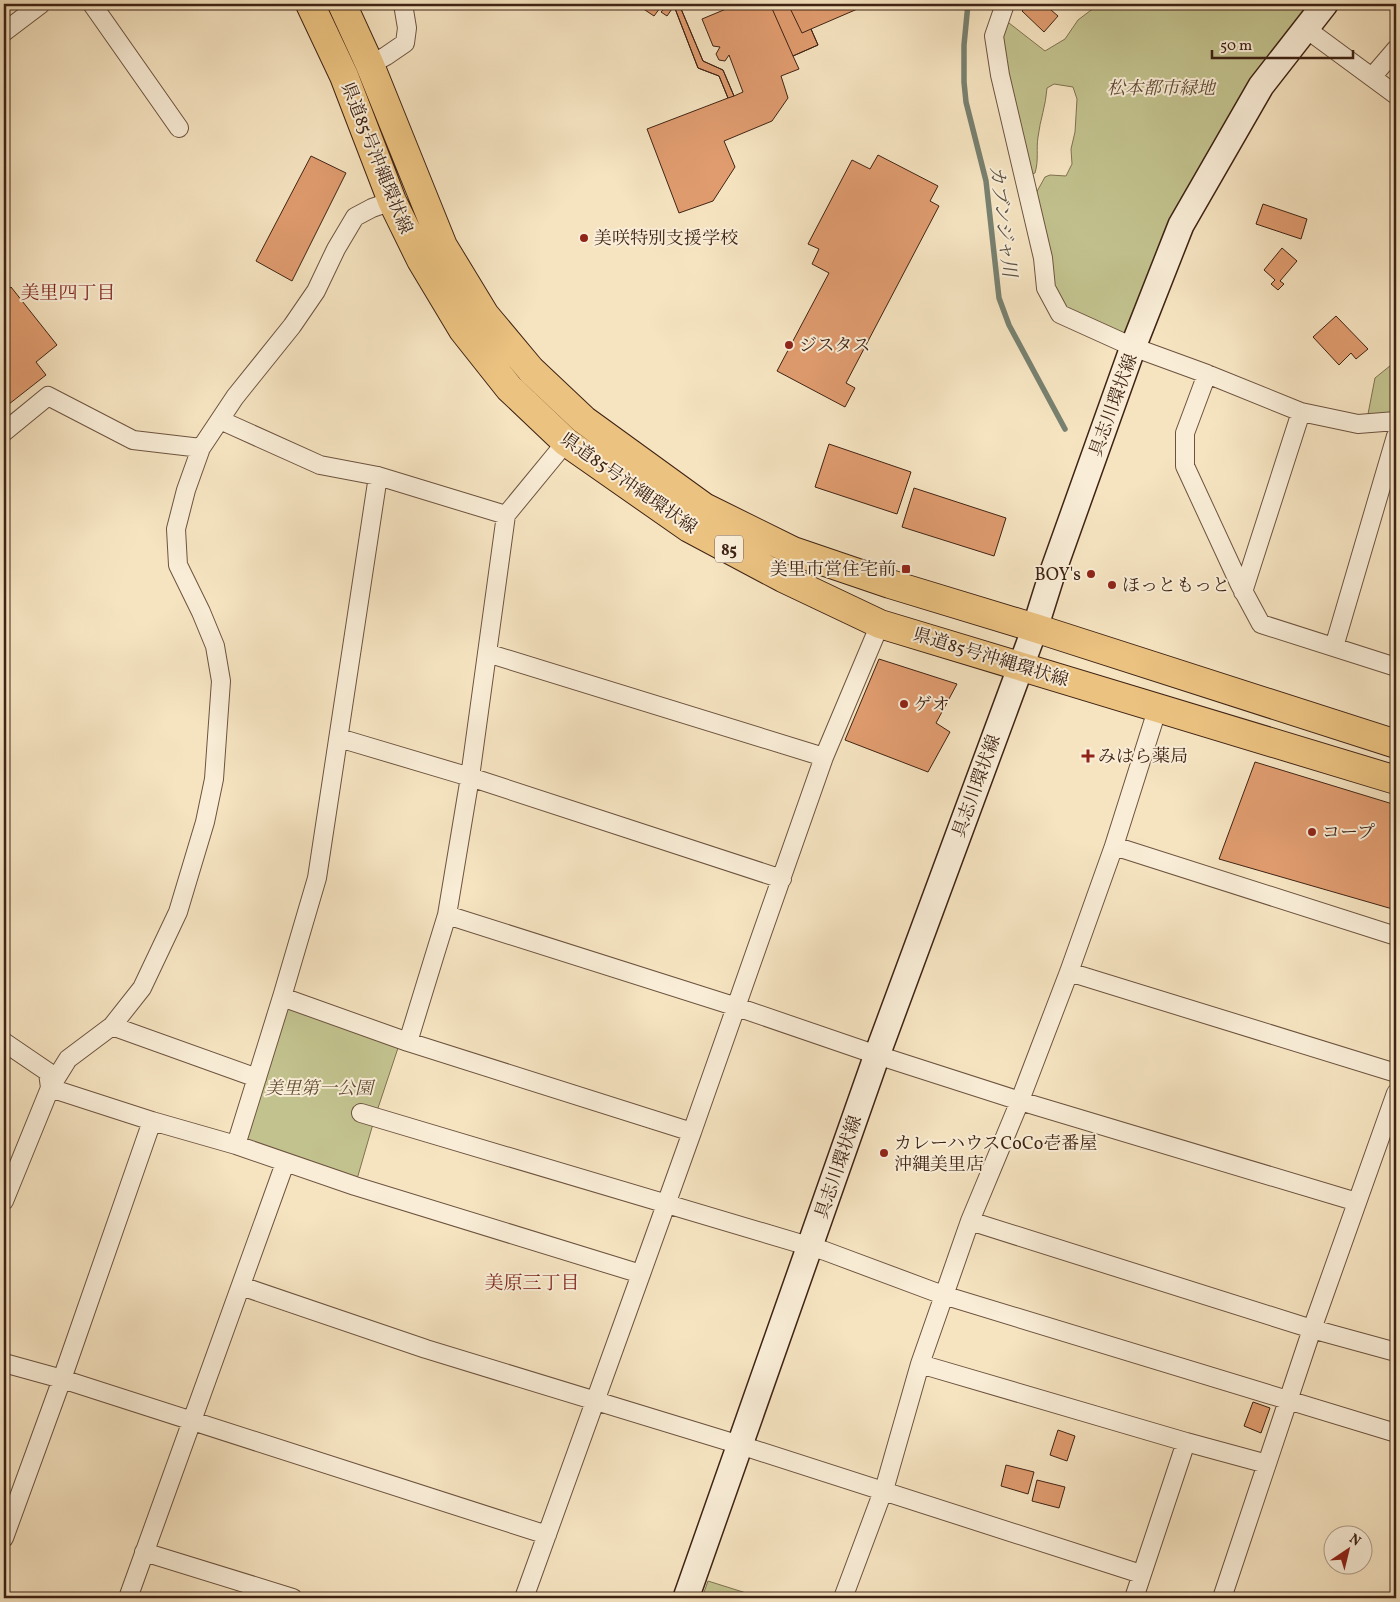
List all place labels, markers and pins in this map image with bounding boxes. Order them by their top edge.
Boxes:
place label: 美咲特別支援学校 [594,227,738,252]
marker: 美咲特別支援学校 [578,232,590,244]
place label: ジスタス [799,334,870,359]
marker: ジスタス [783,339,795,351]
place label: 美里市営住宅前 [770,558,896,583]
marker: 美里市営住宅前 [900,563,912,575]
place label: BOY's [1035,563,1081,588]
marker: BOY's [1085,568,1097,580]
place label: ほっともっと [1122,574,1230,599]
marker: ほっともっと [1106,579,1118,591]
place label: ゲオ [914,693,950,718]
marker: ゲオ [898,698,910,710]
place label: みはら薬局 [1098,745,1188,770]
marker: みはら薬局 [1082,750,1094,762]
place label: コープ [1322,821,1375,846]
marker: コープ [1306,826,1318,838]
place label: カレーハウスCoCo壱番屋 沖縄美里店 [894,1132,1097,1178]
marker: カレーハウスCoCo壱番屋 沖縄美里店 [878,1147,890,1159]

